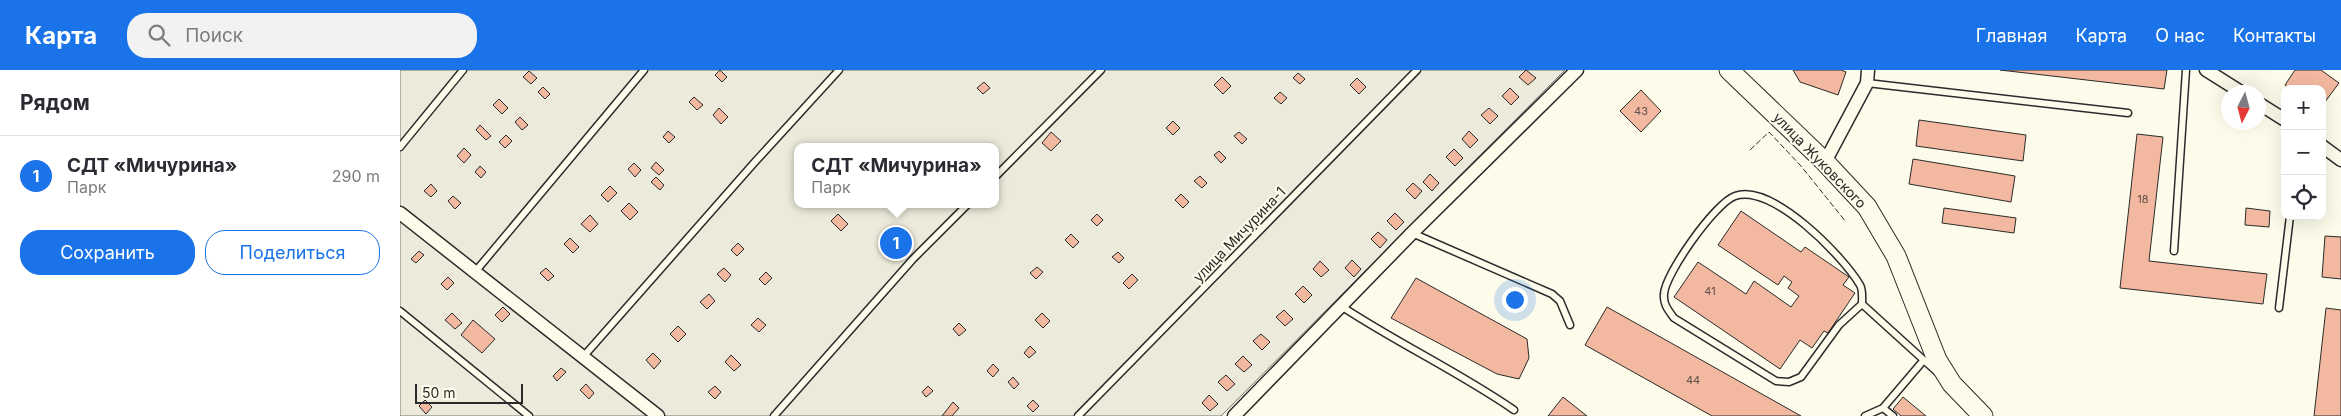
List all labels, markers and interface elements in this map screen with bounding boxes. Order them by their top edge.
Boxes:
search box [127,13,477,58]
text: Карта [25,21,97,50]
icon: search [145,21,173,49]
text: Поиск [185,24,243,47]
text: Главная [1976,25,2047,46]
text: Карта [2075,25,2127,46]
text: О нас [2155,25,2205,46]
text: Контакты [2233,25,2316,46]
north arrow [2221,85,2266,130]
map controls [2281,85,2326,220]
button: + [2281,85,2326,130]
text: Рядом [20,90,90,115]
house number: 43 [1634,104,1648,118]
street label: улица Жуковского [1770,109,1870,211]
button: − [2281,130,2326,175]
popup [794,143,999,208]
text: СДТ «Мичурина» [67,154,237,177]
text: СДТ «Мичурина» [811,154,982,177]
text: 1 [33,166,39,186]
text: 290 m [332,166,380,186]
button: locate [2281,175,2326,220]
text: Парк [67,177,106,197]
text: Парк [811,177,851,197]
street label: улица Мичурина-1 [1189,183,1289,285]
house number: 18 [2137,192,2149,206]
pin: 1 [880,224,912,262]
button: Сохранить [20,230,195,275]
button: Поделиться [205,230,380,275]
house number: 41 [1704,284,1716,298]
your location [1502,287,1528,313]
house number: 44 [1686,373,1700,387]
scale bar [415,381,522,404]
text: 50 m [422,384,456,401]

